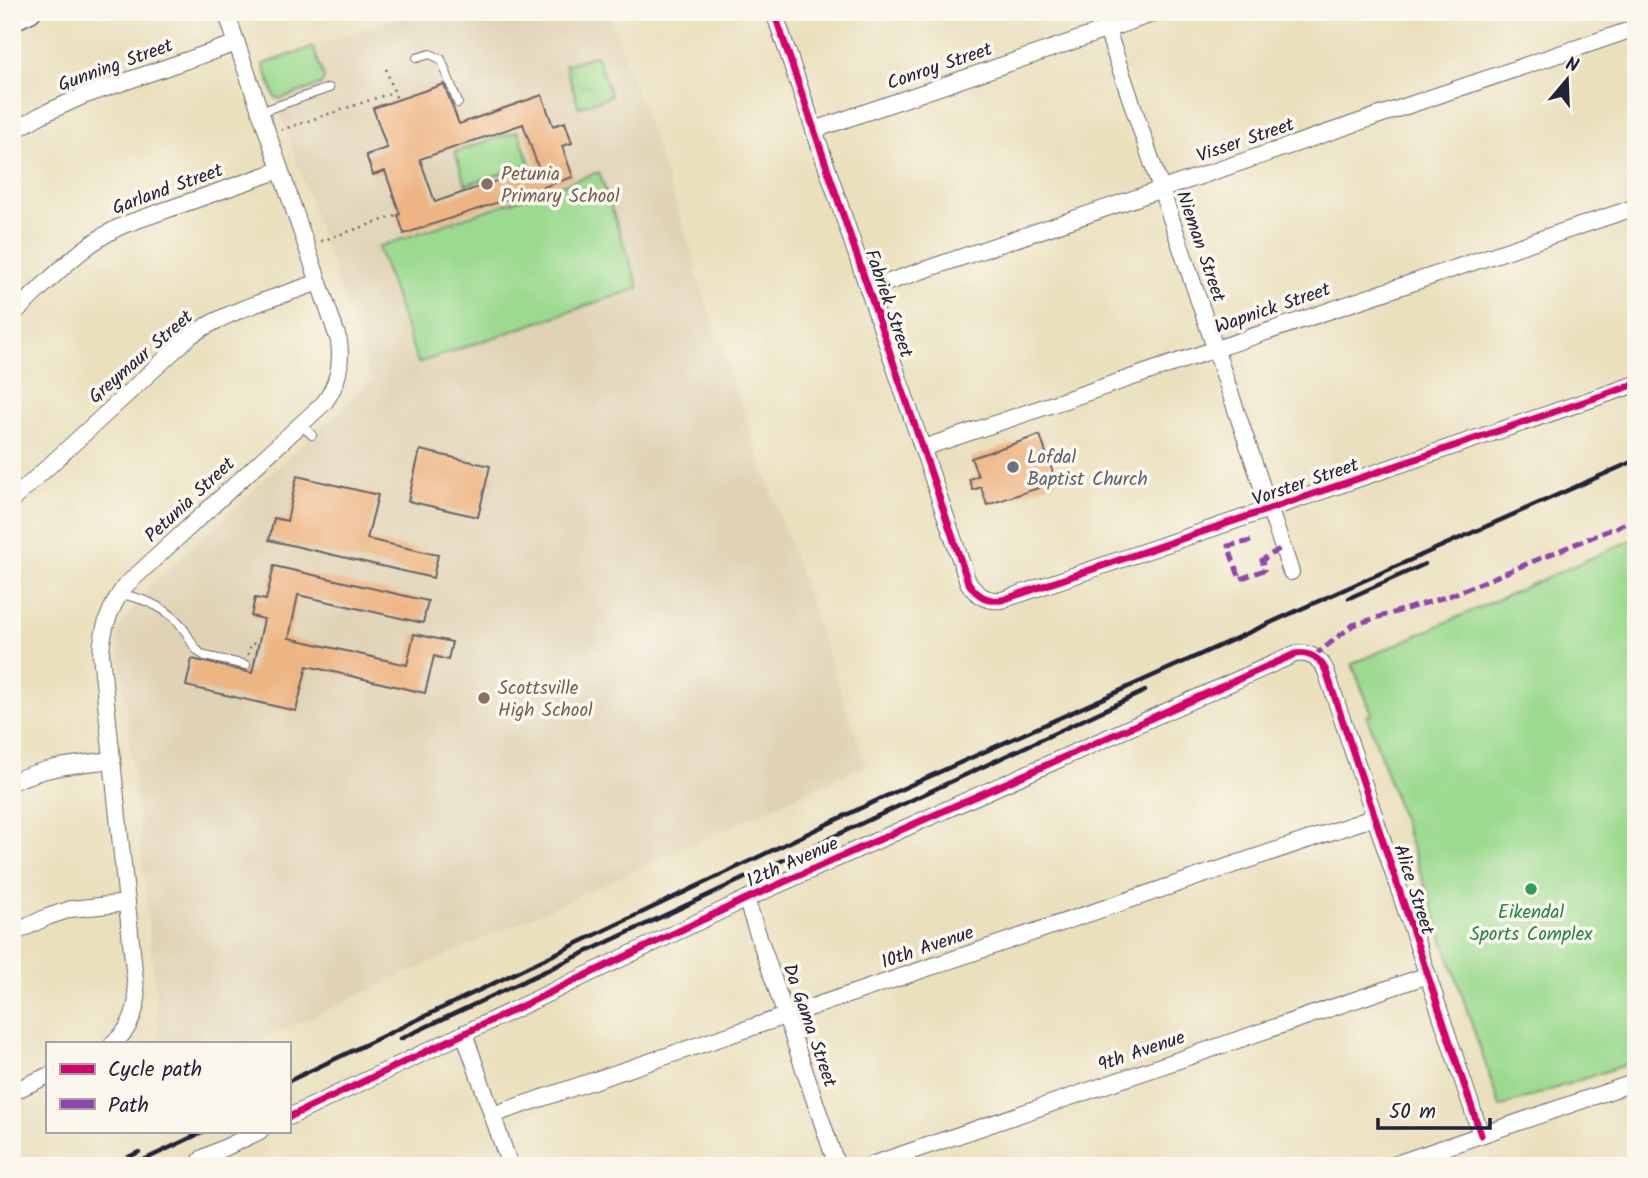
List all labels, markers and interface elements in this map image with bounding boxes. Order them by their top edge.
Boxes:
street label: Gunning Street [54,31,178,101]
street label: Conroy Street [883,35,997,99]
north arrow [1532,46,1602,116]
text: N [1561,50,1582,82]
street label: Visser Street [1193,110,1299,172]
street label: Garland Street [108,156,228,224]
place label: Petunia Primary School [501,160,620,212]
marker: Petunia Primary School [479,176,495,192]
street label: Nieman Street [1167,187,1233,307]
street label: Fabriek Street [856,245,921,363]
street label: Wapnick Street [1211,275,1335,343]
street label: Greymaur Street [82,303,201,412]
place label: Lofdal Baptist Church [1027,443,1148,495]
street label: Petunia Street [138,450,243,551]
street label: Vorster Street [1248,450,1364,515]
marker: Lofdal Baptist Church [1005,459,1021,475]
place label: Scottsville High School [498,674,593,726]
marker: Scottsville High School [476,690,492,706]
street label: 12th Avenue [742,829,844,896]
street label: Alice Street [1384,840,1442,939]
marker: Eikendal Sports Complex [1523,881,1539,897]
place label: Eikendal Sports Complex [1470,898,1593,950]
street label: 10th Avenue [877,918,979,978]
street label: Da Gama Street [774,960,845,1092]
street label: 9th Avenue [1094,1023,1190,1081]
legend [46,1042,290,1132]
text: Cycle path [108,1054,202,1087]
scale bar [1378,1087,1490,1131]
text: Path [108,1090,149,1123]
text: 50 m [1389,1096,1436,1129]

